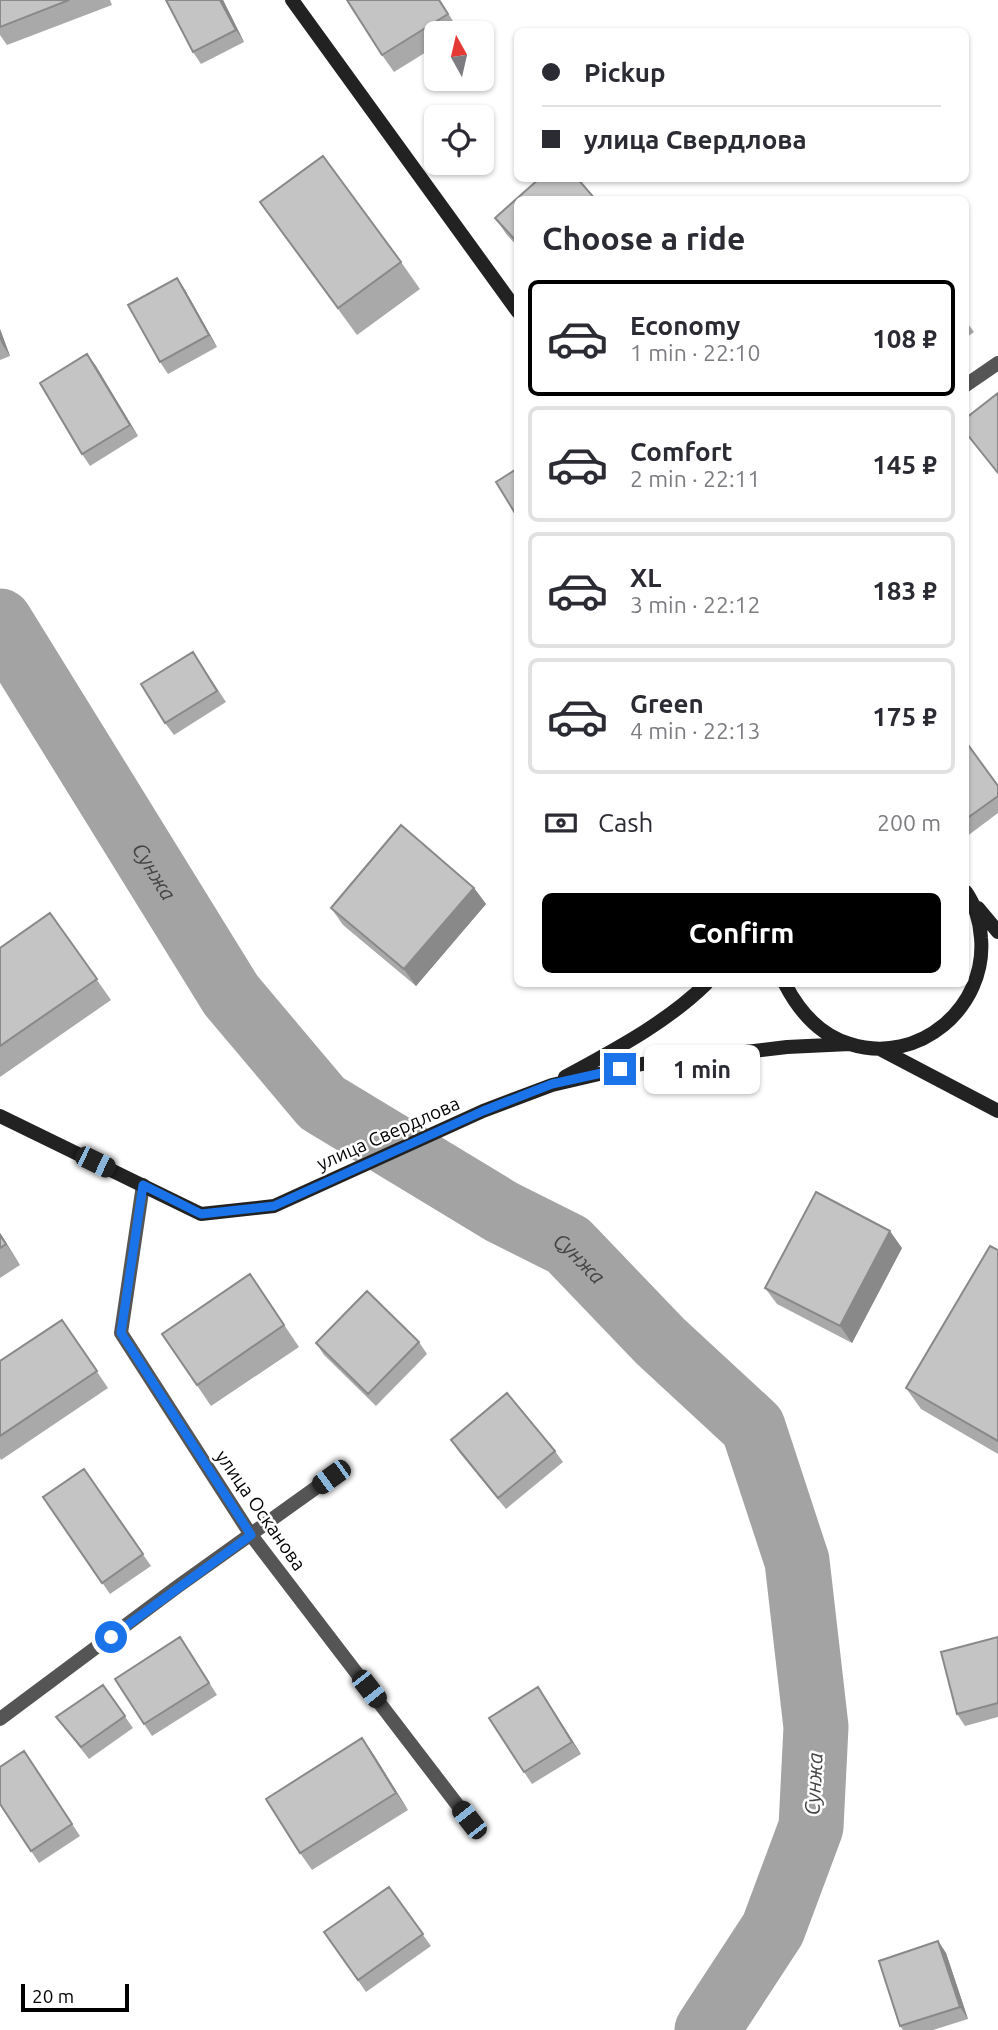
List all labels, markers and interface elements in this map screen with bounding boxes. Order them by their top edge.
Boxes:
north arrow [424,21,494,91]
map controls [424,21,494,175]
text: Pickup [584,58,666,87]
button: locate [424,105,494,175]
text: улица Свердлова [584,125,807,154]
text: Choose a ride [542,220,745,256]
icon: car [546,307,609,370]
text: Economy [630,311,740,340]
text: 108 ₽ [872,324,937,353]
text: 1 min · 22:10 [630,340,761,365]
icon: car [546,433,609,496]
text: Comfort [630,437,733,466]
text: 145 ₽ [872,450,937,479]
text: 2 min · 22:11 [630,466,761,491]
icon: car [546,559,609,622]
text: XL [630,563,661,592]
text: 183 ₽ [872,576,937,605]
text: 3 min · 22:12 [630,592,761,617]
icon: car [546,685,609,748]
text: Green [630,689,704,718]
text: 175 ₽ [872,702,937,731]
text: 4 min · 22:13 [630,718,761,743]
icon: cash [542,804,580,842]
text: Cash [598,808,653,837]
text: 200 m [877,810,941,835]
water label: Сунжа [128,838,181,904]
button: Confirm [542,893,941,973]
callout: 1 min [644,1044,760,1094]
route end [604,1053,636,1085]
text: 1 min [673,1057,731,1082]
street label: улица Свердлова [313,1092,463,1174]
car [72,1143,119,1181]
water label: Сунжа [550,1228,610,1288]
street label: улица Осканова [211,1446,311,1574]
car [308,1456,355,1498]
route start [95,1621,127,1653]
car [348,1666,391,1712]
water label: Сунжа [799,1752,827,1816]
car [448,1797,491,1843]
scale bar [21,1981,130,2013]
text: 20 m [32,1985,74,2007]

